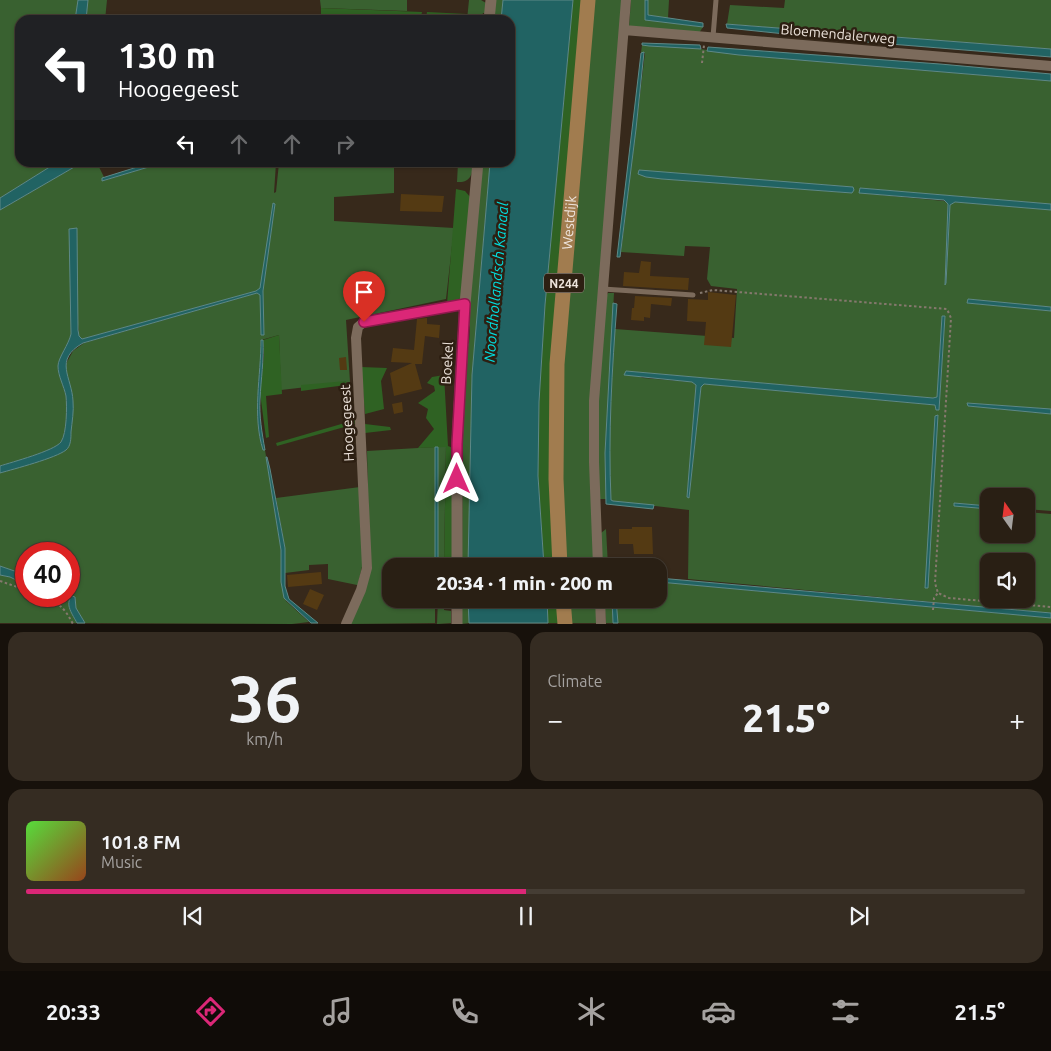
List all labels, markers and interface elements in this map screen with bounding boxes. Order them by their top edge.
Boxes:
street label: Bloemendalerweg [780,21,896,47]
icon: left [35,35,100,100]
text: 130 m [118,35,216,75]
text: Hoogegeest [118,76,239,101]
icon: left [172,130,200,158]
icon: ahead [225,130,253,158]
icon: ahead [278,130,306,158]
icon: right [331,130,359,158]
street label: Westdijk [559,195,579,250]
water label: Noordhollandsch Kanaal [481,200,512,363]
pin [343,271,385,322]
road number: N244 [544,274,584,292]
icon: arrive [350,278,378,306]
street label: Boekel [438,341,456,385]
street label: Hoogegeest [337,384,357,462]
position arrow [430,452,482,504]
north arrow [980,488,1035,542]
map controls [980,488,1035,608]
speed limit sign: 40 [15,542,80,607]
button: sound [980,553,1035,608]
text: 20:34 · 1 min · 200 m [436,572,613,594]
text: 36 [228,661,301,734]
text: Climate [548,672,603,690]
text: 21.5° [743,697,830,739]
text: − [548,704,563,735]
text: + [1009,704,1025,735]
text: km/h [246,730,283,748]
text: 101.8 FM [101,831,181,853]
text: Music [101,853,142,871]
icon: previous [179,902,207,930]
icon: pause [512,902,540,930]
icon: next [845,902,873,930]
icon: directions [193,994,228,1029]
icon: music [320,994,355,1029]
icon: phone [447,994,482,1029]
icon: climate [574,994,609,1029]
icon: car [701,994,736,1029]
icon: filters [828,994,863,1029]
text: 20:33 [46,999,101,1024]
text: 21.5° [955,999,1005,1024]

